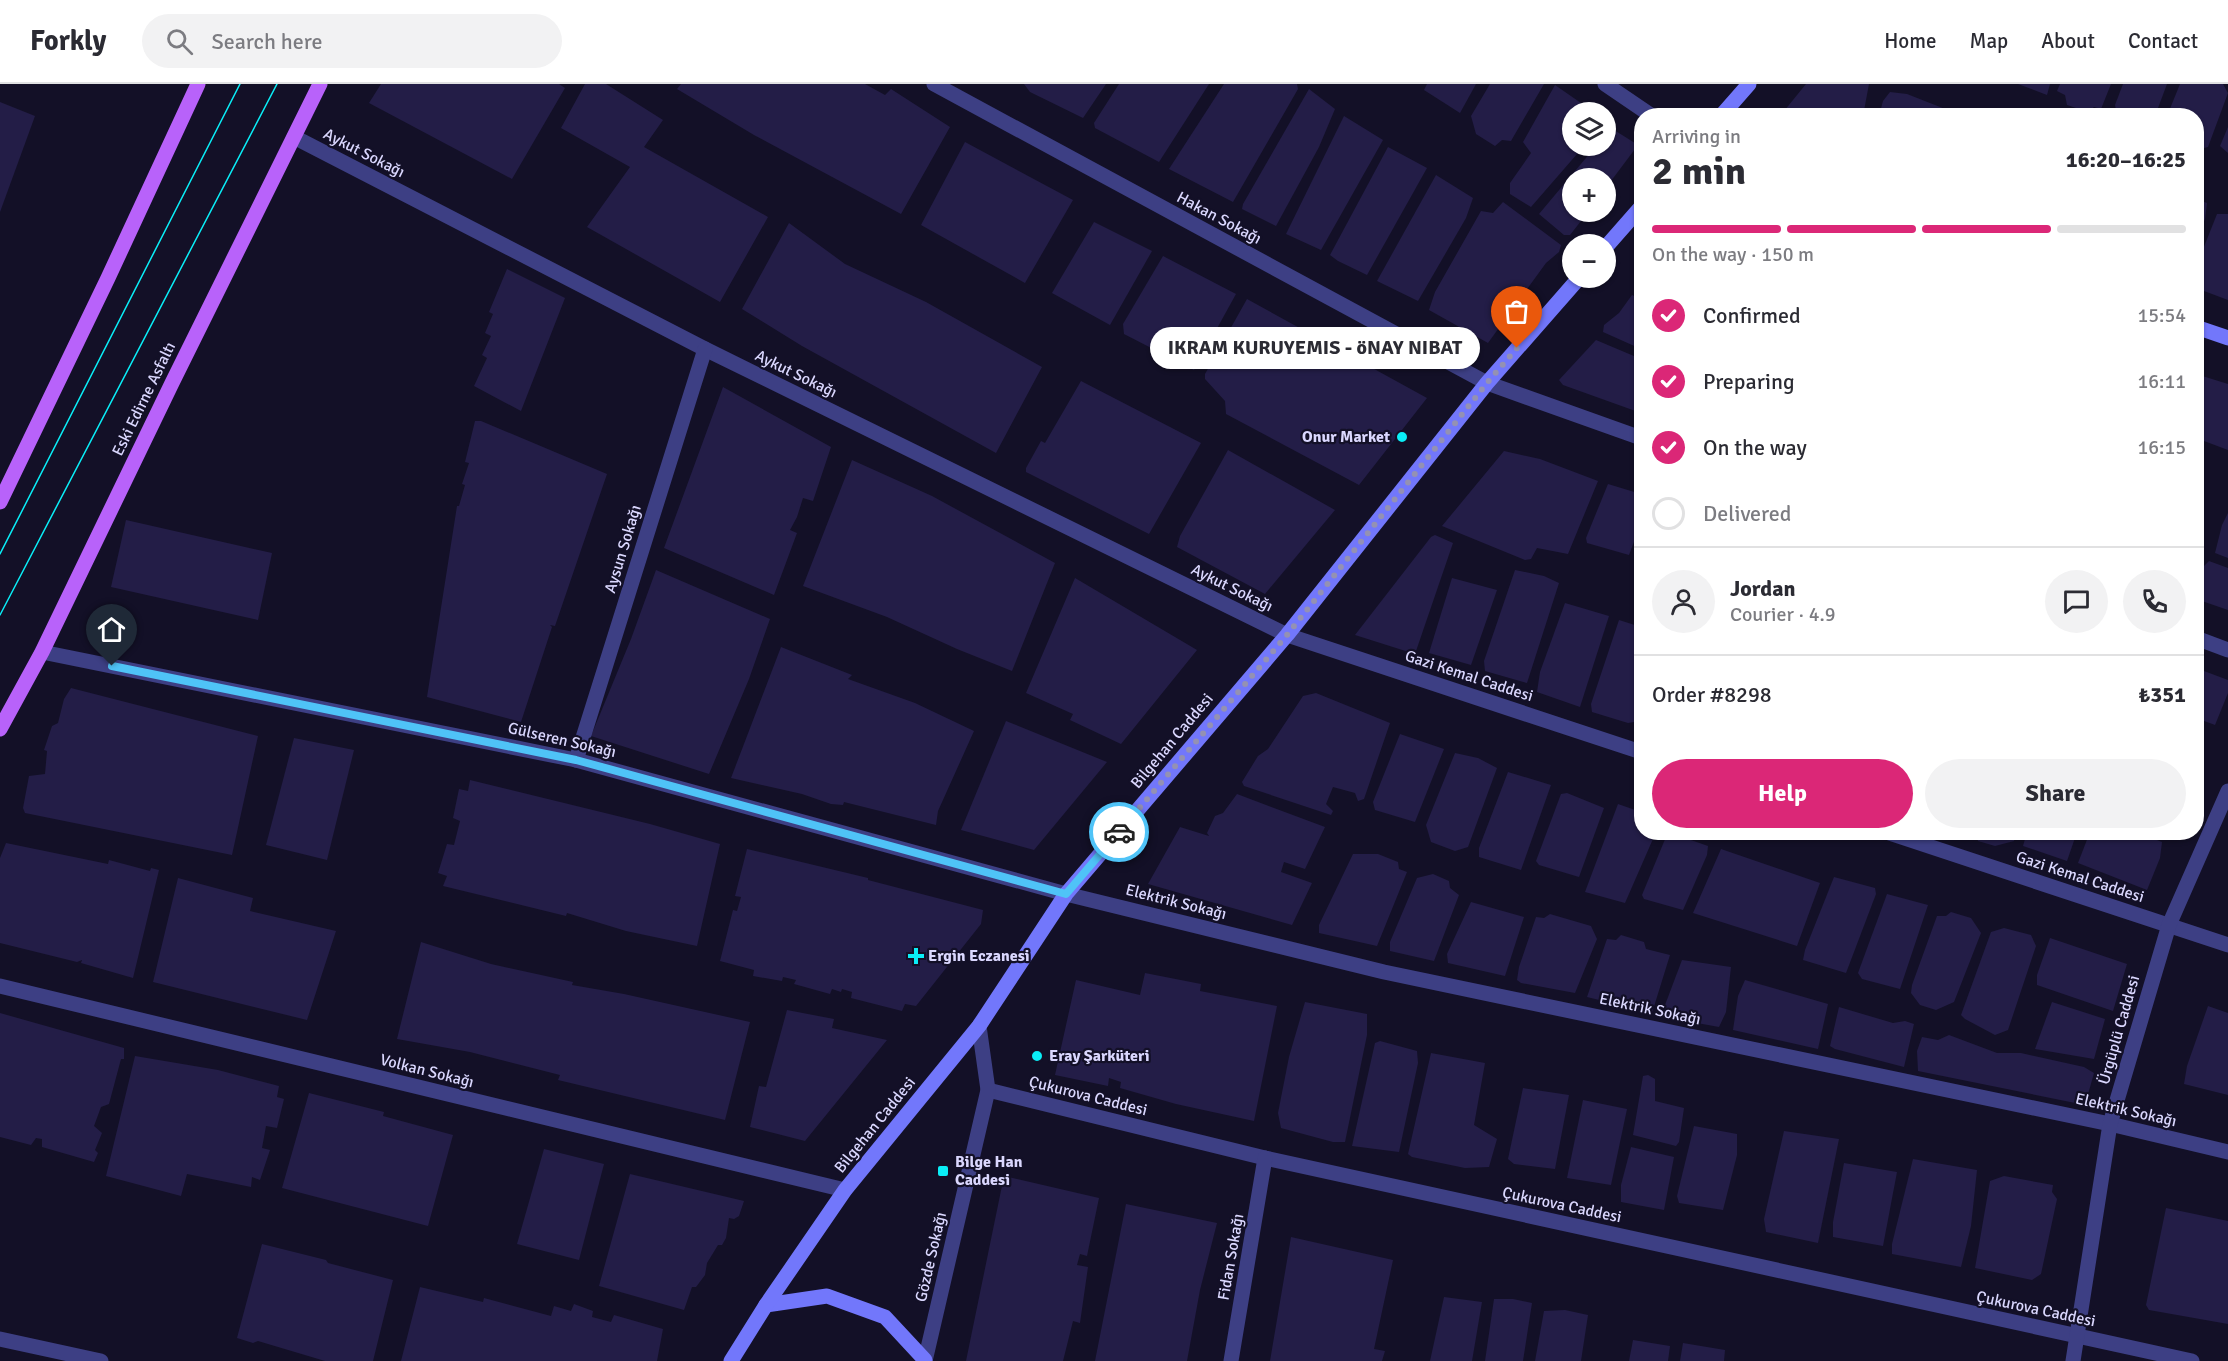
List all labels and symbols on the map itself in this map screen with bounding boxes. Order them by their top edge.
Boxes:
street label: Aykut Sokağı [320,124,408,182]
street label: Hakan Sokağı [1173,187,1265,249]
pin [1491,286,1542,348]
callout: IKRAM KURUYEMIS - öNAY NIBAT [1151,327,1481,369]
street label: Eski Edirne Asfaltı [108,339,180,459]
street label: Aykut Sokağı [752,346,840,402]
place label: Onur Market [1302,427,1390,447]
marker: Onur Market [1395,430,1409,444]
street label: Aysun Sokağı [600,503,646,595]
street label: Aykut Sokağı [1188,560,1276,616]
pin [86,604,137,666]
street label: Gazi Kemal Caddesi [1402,646,1536,706]
street label: Bilgehan Caddesi [1126,689,1218,793]
street label: Gülseren Sokağı [506,718,618,762]
courier [1089,802,1149,862]
street label: Gazi Kemal Caddesi [2013,847,2147,907]
street label: Elektrik Sokağı [1123,880,1229,924]
place label: Ergin Eczanesi [928,946,1030,966]
marker: Ergin Eczanesi [909,949,923,963]
street label: Ürgüplü Caddesi [2094,973,2144,1087]
street label: Elektrik Sokağı [1597,988,1703,1030]
place label: Eray Şarküteri [1049,1046,1150,1066]
marker: Eray Şarküteri [1030,1049,1044,1063]
street label: Volkan Sokağı [378,1050,476,1092]
street label: Çukurova Caddesi [1027,1072,1149,1120]
street label: Bilgehan Caddesi [830,1073,920,1177]
street label: Elektrik Sokağı [2073,1089,2179,1131]
place label: Bilge Han Caddesi [955,1152,1023,1190]
marker: Bilge Han Caddesi [936,1164,950,1178]
street label: Çukurova Caddesi [1501,1183,1623,1227]
street label: Gözde Sokağı [911,1210,951,1304]
street label: Fidan Sokağı [1214,1212,1248,1302]
street label: Çukurova Caddesi [1975,1287,2097,1331]

